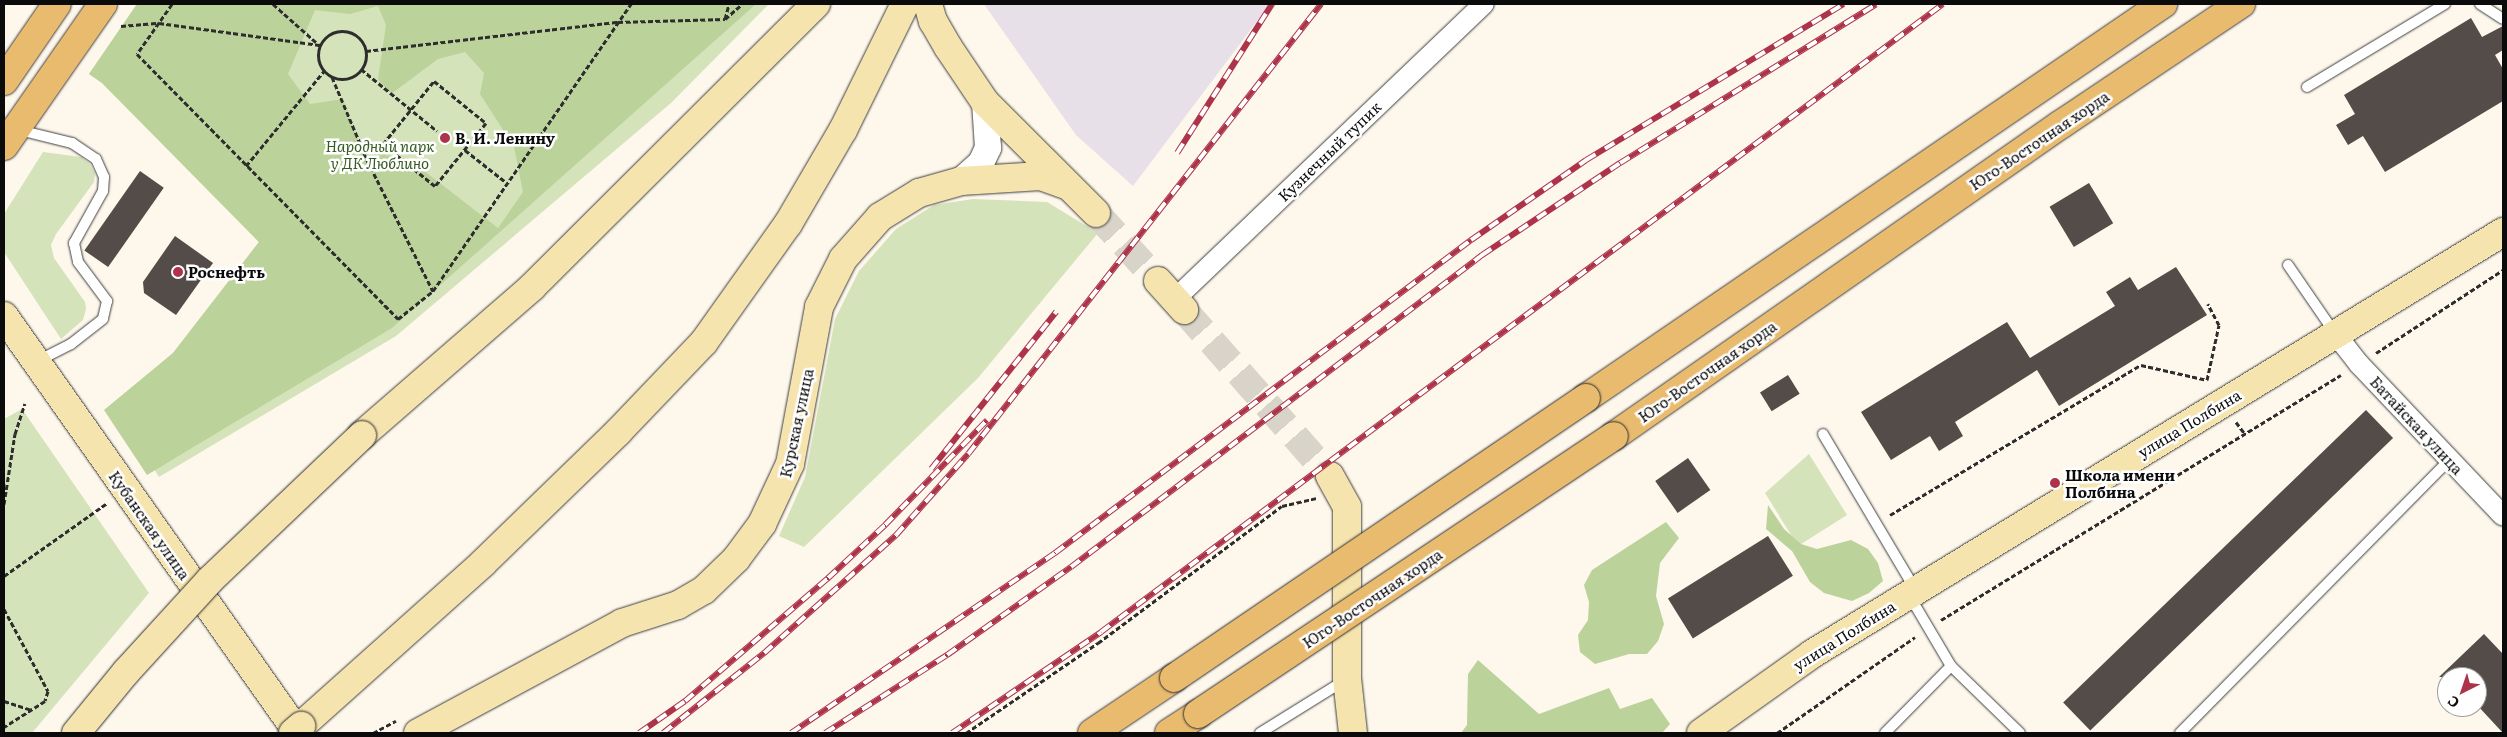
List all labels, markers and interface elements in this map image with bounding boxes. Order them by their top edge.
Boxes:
street label: Юго-Восточная хорда [1966,87,2112,193]
street label: Кузнечный тупик [1274,97,1384,205]
place label: В. И. Ленину [455,129,555,147]
marker: В. И. Ленину [439,132,451,144]
park label: Народный парк у ДК Люблино [326,136,434,171]
place label: Роснефть [188,263,265,281]
marker: Роснефть [172,266,184,278]
street label: Юго-Восточная хорда [1634,316,1780,426]
street label: Курская улица [776,367,816,479]
street label: Батайская улица [2367,372,2467,478]
street label: улица Полбина [2134,385,2244,461]
place label: Школа имени Полбина [2065,465,2175,500]
street label: Кубанская улица [106,467,194,583]
marker: Школа имени Полбина [2049,477,2061,489]
street label: Юго-Восточная хорда [1299,545,1445,651]
street label: улица Полбина [1790,596,1898,674]
north arrow [2437,667,2487,717]
text: С [2443,692,2463,713]

